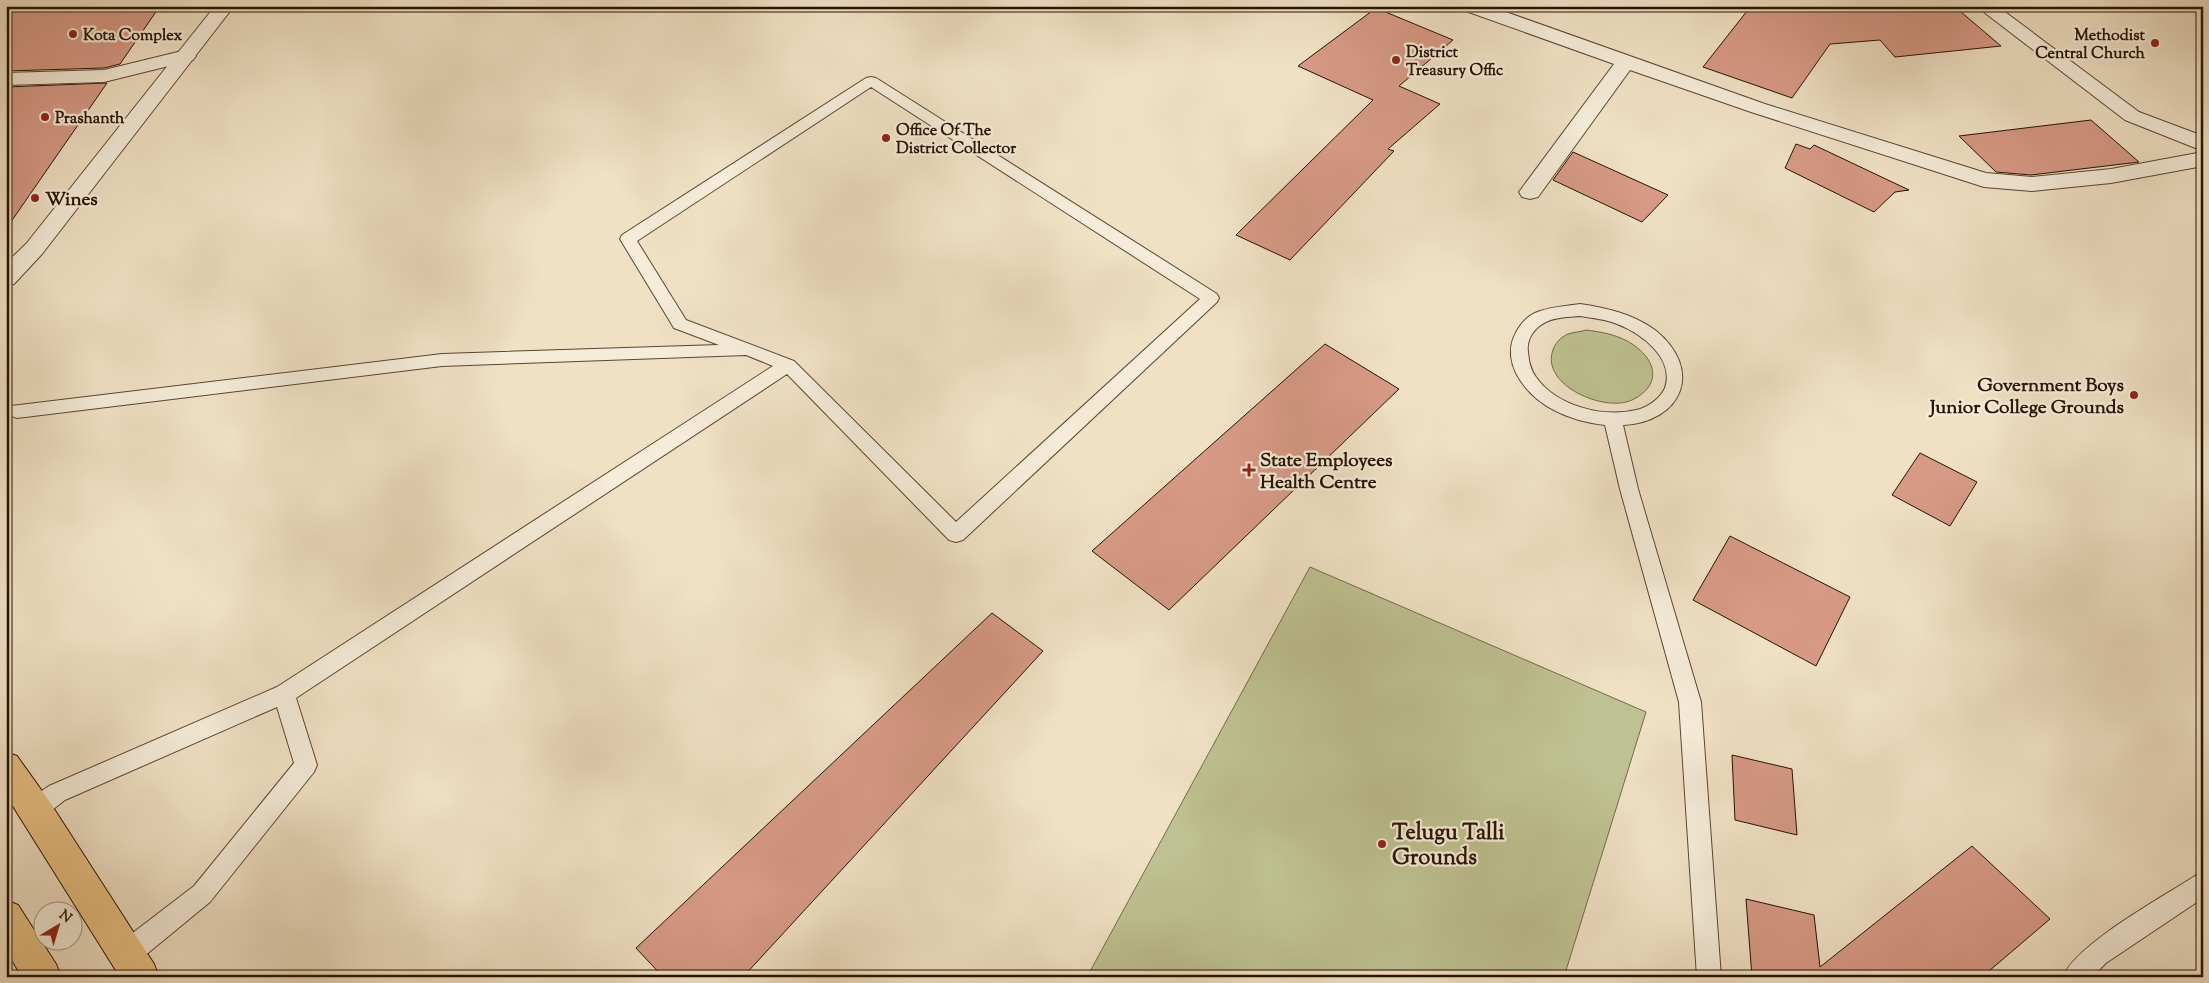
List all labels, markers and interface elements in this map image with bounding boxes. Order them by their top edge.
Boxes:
place label: Kota Complex [83,25,182,48]
place label: Methodist Central Church [2035,25,2146,66]
marker: Kota Complex [67,28,79,40]
marker: Methodist Central Church [2149,37,2161,49]
place label: District Treasury Offic [1406,42,1504,83]
marker: District Treasury Offic [1390,54,1402,66]
place label: Prashanth [55,108,125,131]
marker: Prashanth [39,111,51,123]
place label: Office Of The District Collector [896,120,1017,161]
marker: Office Of The District Collector [880,132,892,144]
place label: Wines [45,187,98,214]
marker: Wines [29,192,41,204]
place label: Government Boys Junior College Grounds [1928,373,2125,422]
marker: Government Boys Junior College Grounds [2128,389,2140,401]
place label: State Employees Health Centre [1260,448,1393,497]
marker: State Employees Health Centre [1242,463,1256,477]
place label: Telugu Talli Grounds [1392,818,1505,875]
marker: Telugu Talli Grounds [1376,838,1388,850]
north arrow [32,900,82,950]
text: N [54,906,75,929]

